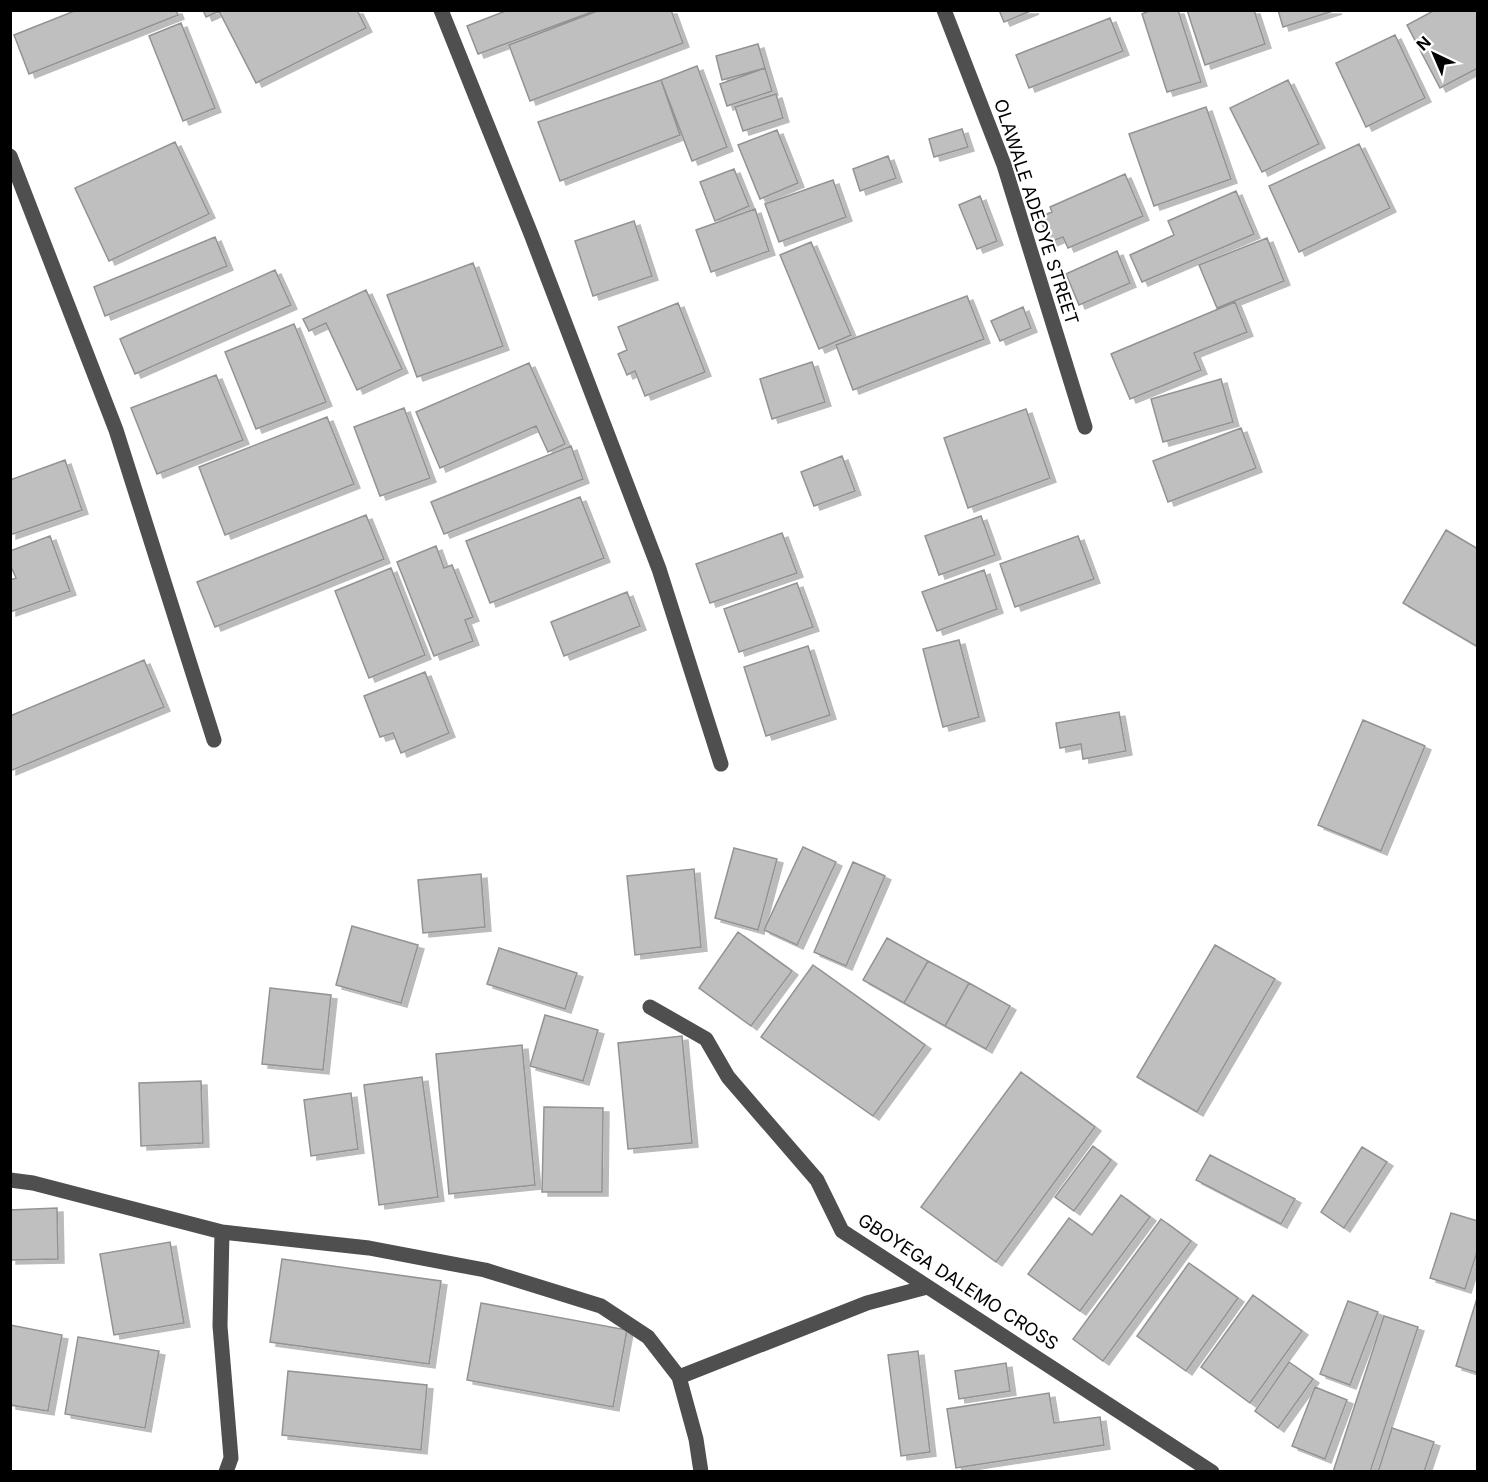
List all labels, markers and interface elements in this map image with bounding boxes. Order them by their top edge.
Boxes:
north arrow [1404,24,1464,84]
text: N [1412,32,1435,55]
street label: OLAWALE ADEOYE STREET [990,96,1083,327]
street label: GBOYEGA DALEMO CROSS [854,1209,1062,1354]

